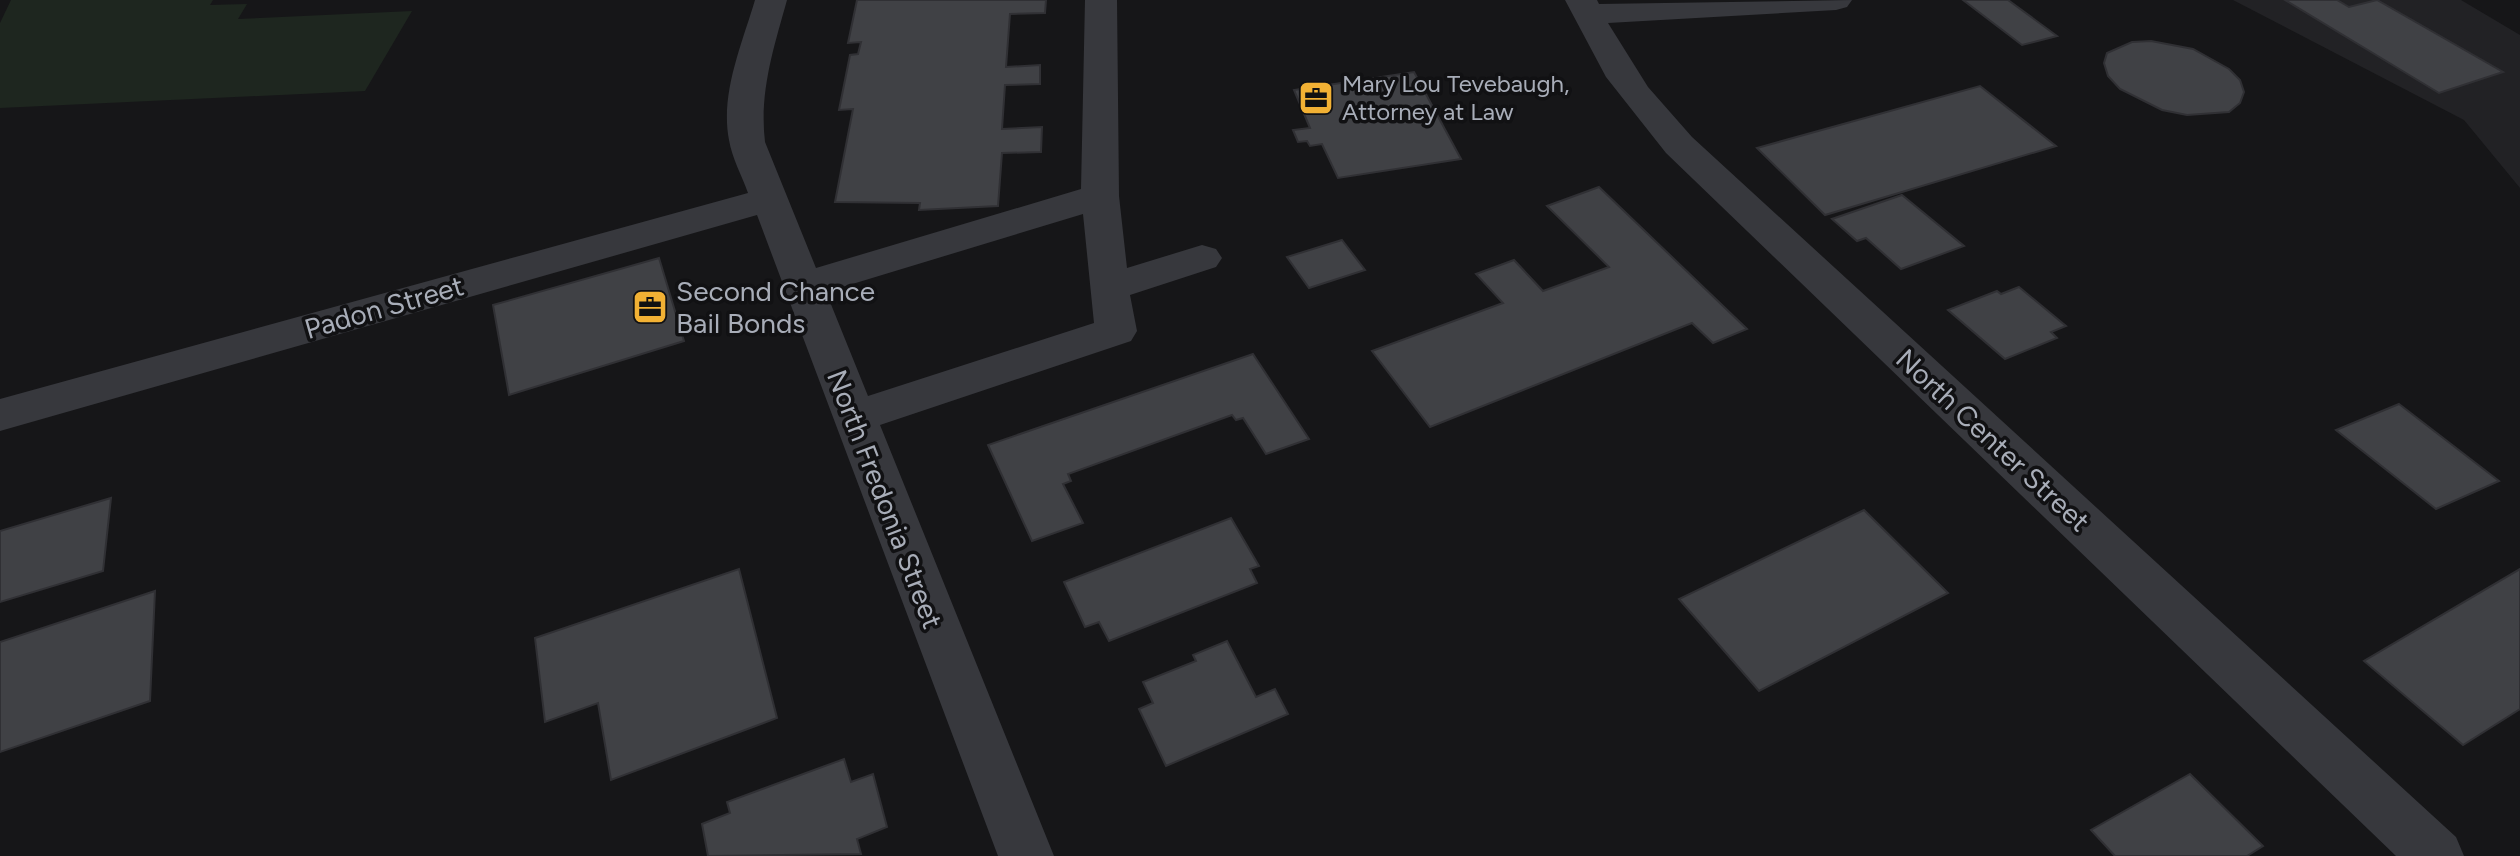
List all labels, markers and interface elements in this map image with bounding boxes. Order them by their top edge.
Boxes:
place label: Mary Lou Tevebaugh, Attorney at Law [1342,69,1569,126]
office icon: Mary Lou Tevebaugh, Attorney at Law [1297,79,1335,117]
street label: Padon Street [301,268,467,346]
place label: Second Chance Bail Bonds [676,274,875,340]
office icon: Second Chance Bail Bonds [631,288,669,326]
street label: North Center Street [1889,342,2097,538]
street label: North Fredonia Street [820,365,950,633]

